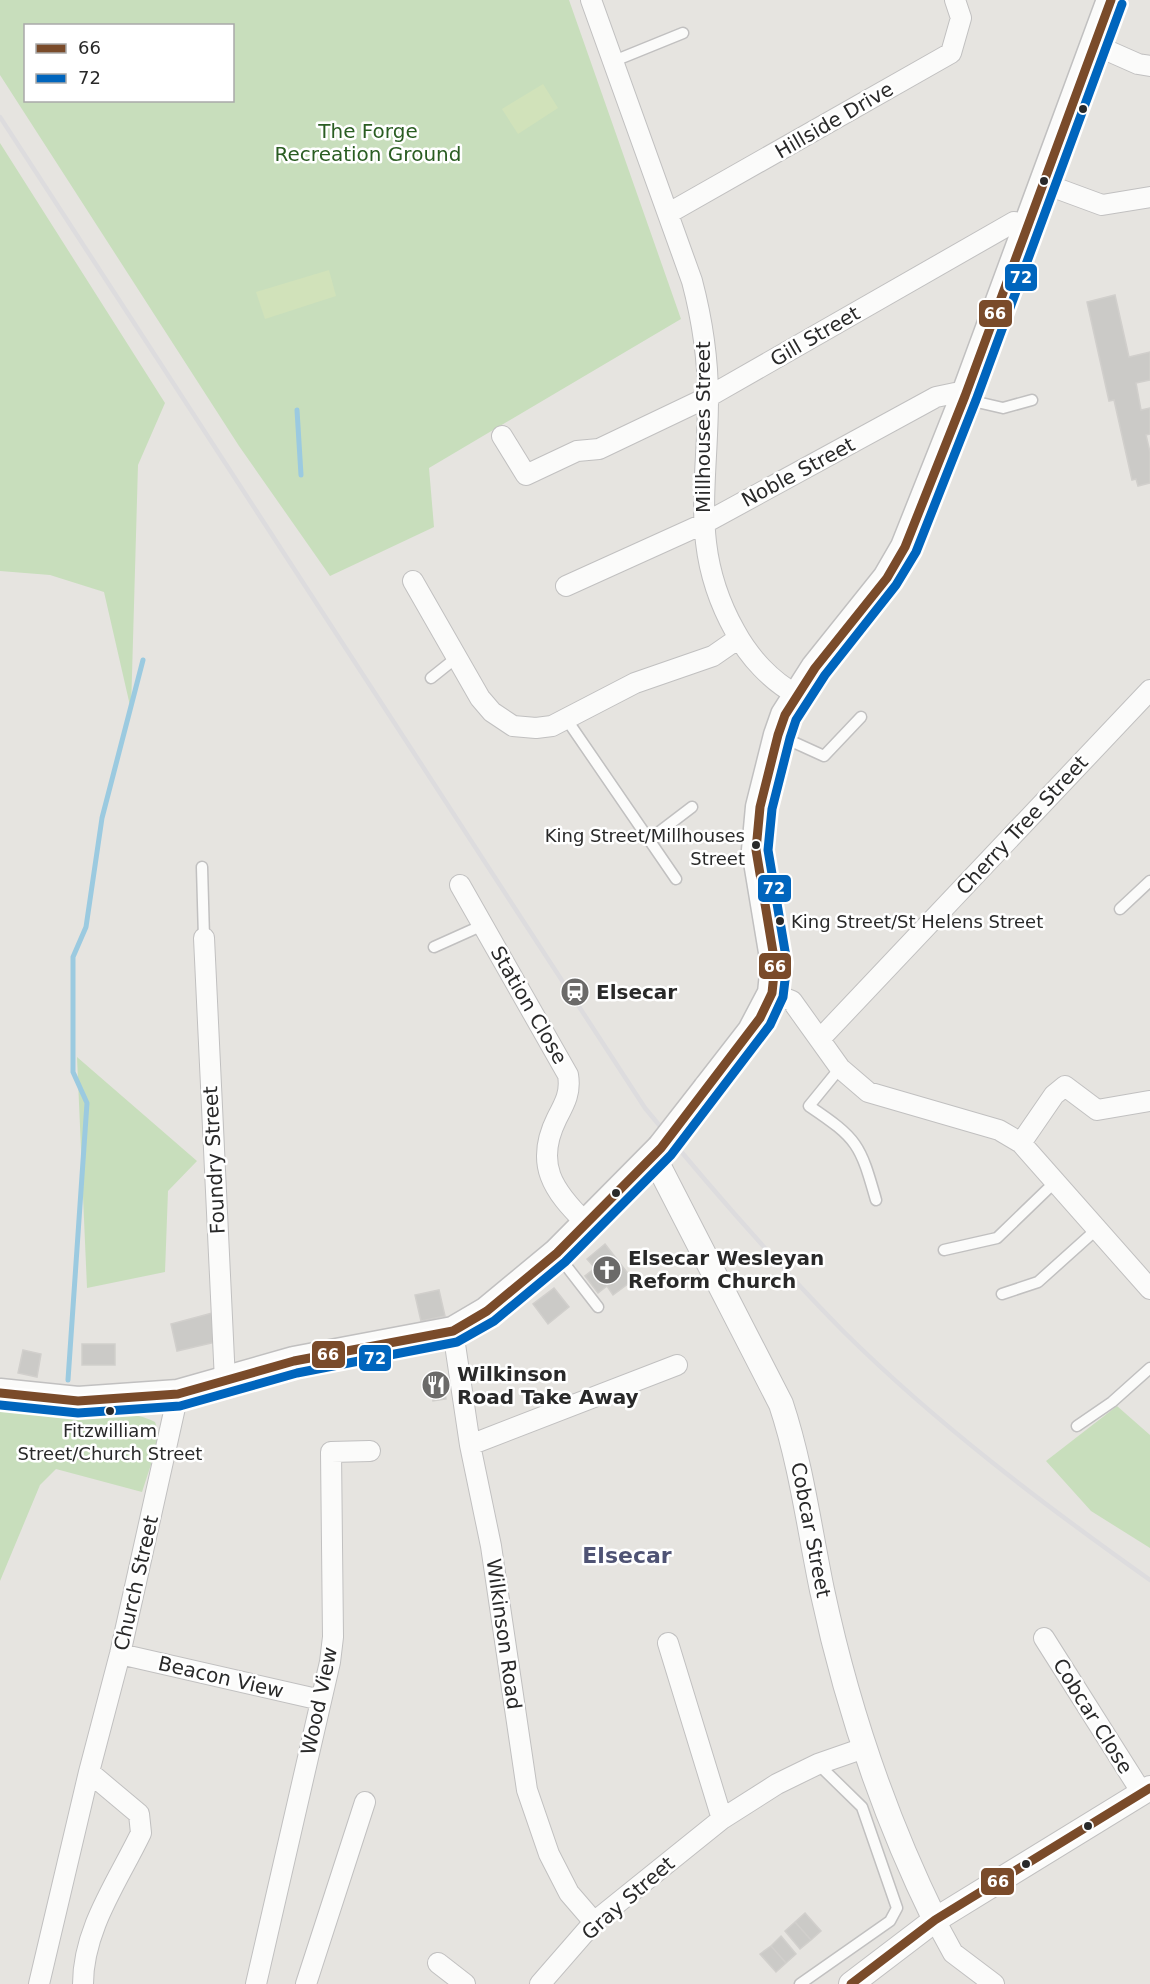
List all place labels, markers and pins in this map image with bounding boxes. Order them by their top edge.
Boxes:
unlabelled marker [1077,103,1089,115]
unlabelled marker [1038,175,1050,187]
place label: King Street/Millhouses Street [545,825,745,869]
marker: King Street/Millhouses Street [750,839,762,851]
place label: King Street/St Helens Street [791,911,1043,932]
marker: King Street/St Helens Street [774,915,786,927]
station icon: Elsecar [559,976,591,1008]
place label: Elsecar [596,980,677,1004]
unlabelled marker [610,1187,622,1199]
place label: Elsecar Wesleyan Reform Church [628,1246,824,1293]
church icon: Elsecar Wesleyan Reform Church [591,1254,623,1286]
place label: Wilkinson Road Take Away [457,1362,639,1409]
restaurant icon: Wilkinson Road Take Away [420,1369,452,1401]
marker: Fitzwilliam Street/Church Street [104,1405,116,1417]
place label: Fitzwilliam Street/Church Street [18,1420,202,1464]
unlabelled marker [1082,1820,1094,1832]
unlabelled marker [1020,1858,1032,1870]

